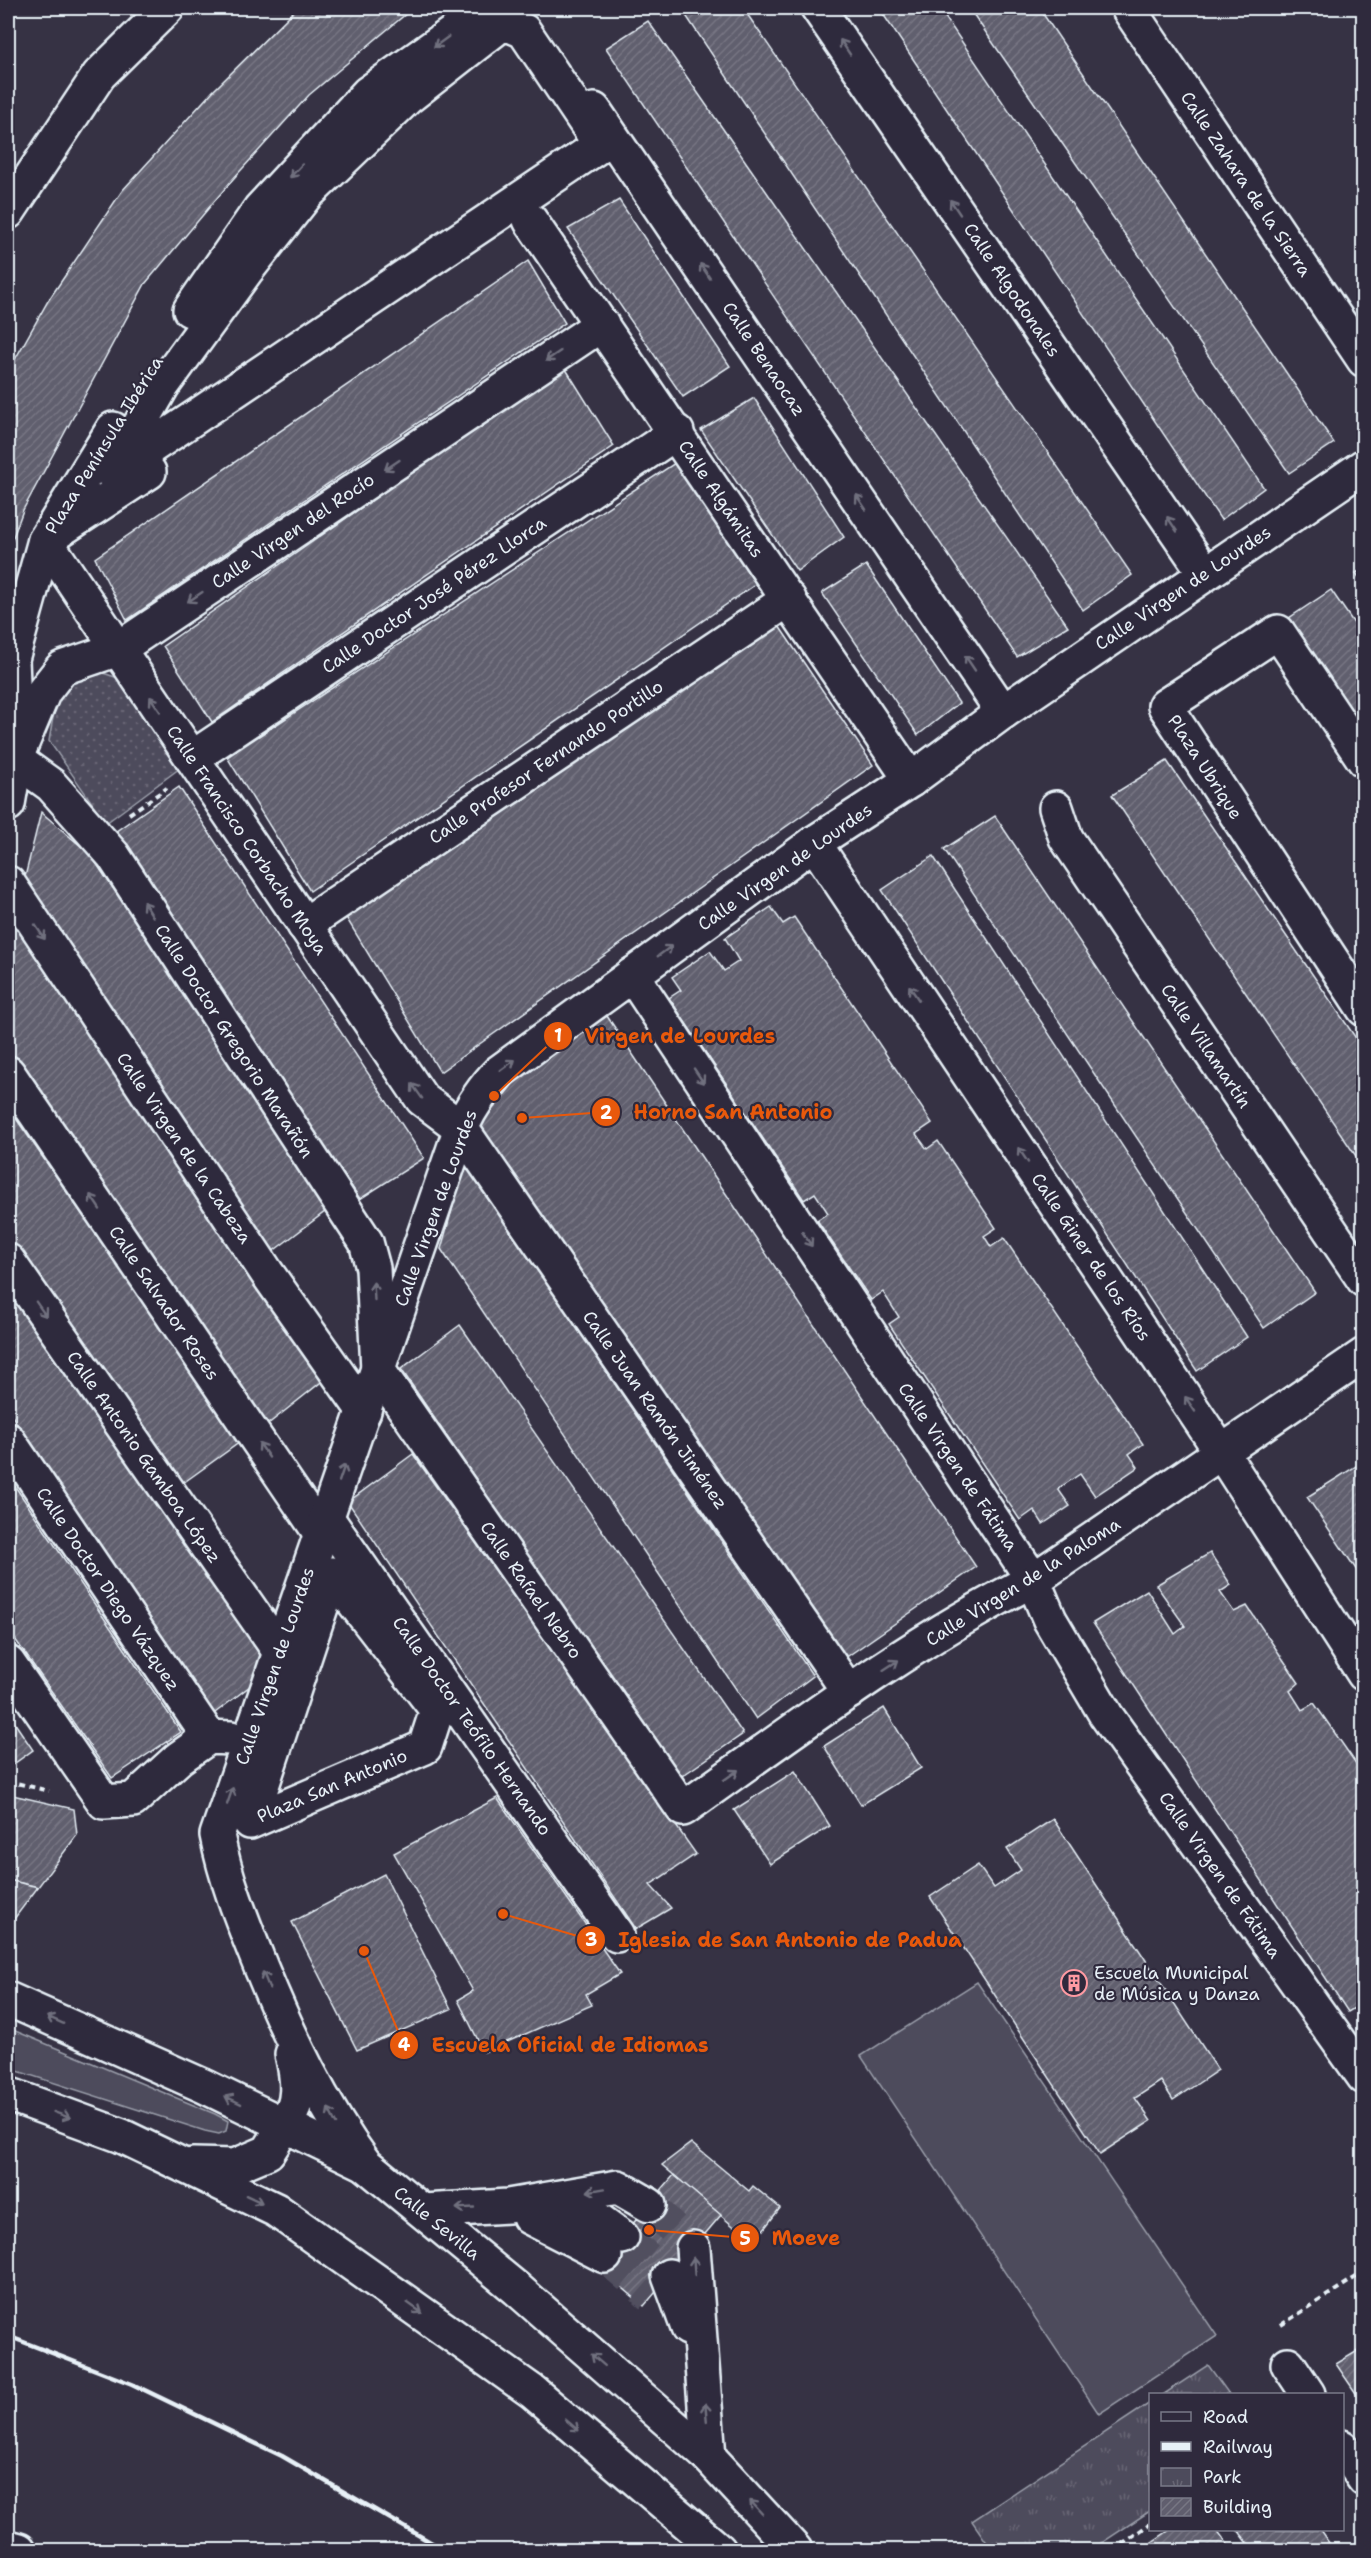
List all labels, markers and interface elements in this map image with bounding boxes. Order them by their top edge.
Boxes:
one-way arrow [433,35,449,48]
one-way arrow [839,39,851,55]
street label: Calle Zahara de la Sierra [1175,87,1317,281]
one-way arrow [289,163,303,178]
one-way arrow [949,200,961,216]
street label: Calle Algodonales [958,218,1066,362]
one-way arrow [698,262,711,279]
street label: Calle Benaocaz [717,297,811,421]
one-way arrow [545,350,562,363]
street label: Plaza Península Ibérica [39,351,169,539]
street label: Calle Algámitas [673,435,769,563]
one-way arrow [384,459,400,471]
street label: Calle Virgen del Rocío [207,467,379,595]
one-way arrow [855,494,867,510]
street label: Calle Doctor José Pérez Llorca [317,511,551,679]
one-way arrow [1166,517,1178,533]
street label: Calle Virgen de Lourdes [1090,520,1276,656]
one-way arrow [187,592,204,604]
one-way arrow [964,655,976,672]
street label: Calle Profesor Fernando Portillo [424,674,668,850]
one-way arrow [149,696,161,712]
street label: Plaza Ubrique [1162,710,1248,824]
street label: Calle Francisco Corbacho Moya [161,720,333,960]
street label: Calle Virgen de Lourdes [693,798,877,936]
one-way arrow [142,901,155,918]
street label: Calle Doctor Gregorio Marañón [149,919,319,1163]
one-way arrow [34,923,46,940]
one-way arrow [657,945,673,957]
street label: Calle Villamartín [1155,979,1257,1113]
one-way arrow [908,985,920,1002]
callout: Virgen de Lourdes [543,1017,787,1055]
text: Virgen de Lourdes [585,1023,775,1049]
text: 1 [554,1024,562,1048]
street label: Calle Virgen de la Cabeza [111,1048,257,1248]
one-way arrow [499,1059,515,1072]
one-way arrow [693,1068,705,1084]
one-way arrow [411,1084,423,1100]
callout: Horno San Antonio [591,1093,844,1131]
text: Horno San Antonio [634,1099,832,1125]
text: 2 [600,1101,613,1125]
street label: Calle Virgen de Lourdes [389,1106,483,1310]
one-way arrow [1016,1147,1028,1164]
street label: Calle Giner de los Ríos [1026,1168,1156,1346]
one-way arrow [89,1194,102,1211]
street label: Calle Salvador Roses [103,1221,225,1385]
one-way arrow [801,1230,813,1247]
one-way arrow [368,1281,379,1301]
one-way arrow [35,1301,47,1317]
street label: Calle Juan Ramón Jiménez [577,1306,733,1514]
street label: Calle Antonio Gamboa López [61,1346,227,1568]
street label: Calle Virgen de Fátima [893,1378,1023,1556]
one-way arrow [1183,1396,1196,1413]
one-way arrow [258,1443,270,1459]
one-way arrow [338,1464,349,1482]
street label: Calle Doctor Diego Vázquez [31,1482,185,1696]
street label: Calle Virgen de la Paloma [921,1512,1125,1652]
street label: Calle Rafael Nebro [474,1516,588,1664]
street label: Calle Virgen de Lourdes [230,1564,320,1768]
street label: Calle Doctor Teófilo Hernando [387,1612,557,1840]
one-way arrow [882,1658,899,1670]
street label: Plaza San Antonio [253,1743,411,1829]
one-way arrow [722,1769,738,1781]
one-way arrow [226,1787,237,1806]
street label: Calle Virgen de Fátima [1153,1787,1287,1963]
callout: Iglesia de San Antonio de Padua [576,1921,974,1959]
text: Iglesia de San Antonio de Padua [618,1927,962,1953]
text: 3 [585,1928,597,1952]
place label: Escuela Municipal de Música y Danza [1094,1961,1260,2006]
building icon: Escuela Municipal de Música y Danza [1059,1968,1089,1998]
one-way arrow [260,1972,271,1990]
one-way arrow [46,2014,64,2025]
callout: Escuela Oficial de Idiomas [389,2026,720,2064]
text: Escuela Oficial de Idiomas [431,2032,709,2058]
text: 4 [398,2033,411,2057]
one-way arrow [224,2094,242,2105]
one-way arrow [325,2107,337,2125]
one-way arrow [53,2110,71,2121]
street label: Calle Sevilla [389,2181,485,2265]
one-way arrow [587,2185,606,2196]
one-way arrow [245,2194,263,2206]
one-way arrow [456,2203,476,2214]
callout: Moeve [730,2219,852,2257]
text: Moeve [772,2225,840,2251]
text: 5 [739,2227,751,2251]
one-way arrow [688,2257,699,2277]
one-way arrow [407,2302,423,2314]
one-way arrow [591,2353,606,2367]
legend [1149,2393,1344,2531]
one-way arrow [700,2402,711,2422]
text: Road [1203,2405,1248,2429]
one-way arrow [564,2418,579,2432]
text: Railway [1203,2435,1273,2459]
text: Park [1203,2465,1242,2489]
text: Building [1203,2495,1272,2519]
one-way arrow [748,2500,763,2515]

